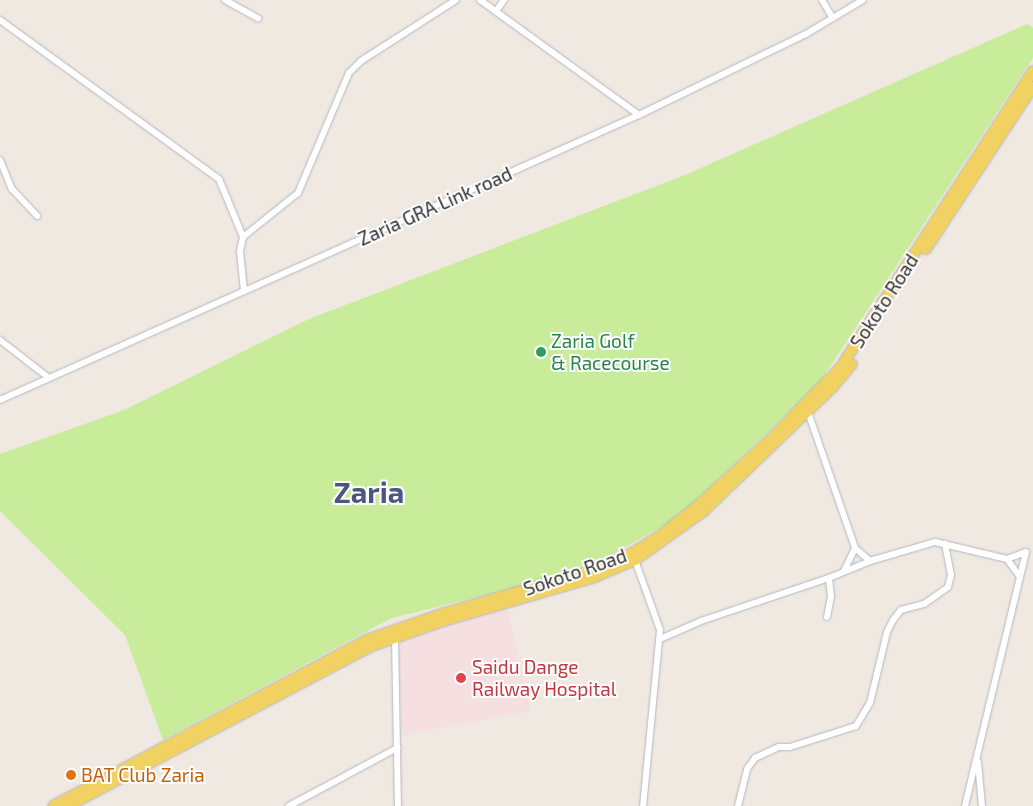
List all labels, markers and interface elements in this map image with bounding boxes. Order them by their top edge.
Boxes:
street label: Zaria GRA Link road [354,162,516,250]
street label: Sokoto Road [845,250,923,352]
place label: Zaria Golf & Racecourse [551,330,670,374]
marker: Zaria Golf & Racecourse [535,346,547,358]
district label: Zaria [334,475,404,509]
street label: Sokoto Road [520,544,630,600]
place label: Saidu Dange Railway Hospital [472,656,617,700]
marker: Saidu Dange Railway Hospital [454,671,468,685]
place label: BAT Club Zaria [81,764,205,786]
marker: BAT Club Zaria [65,769,77,781]

